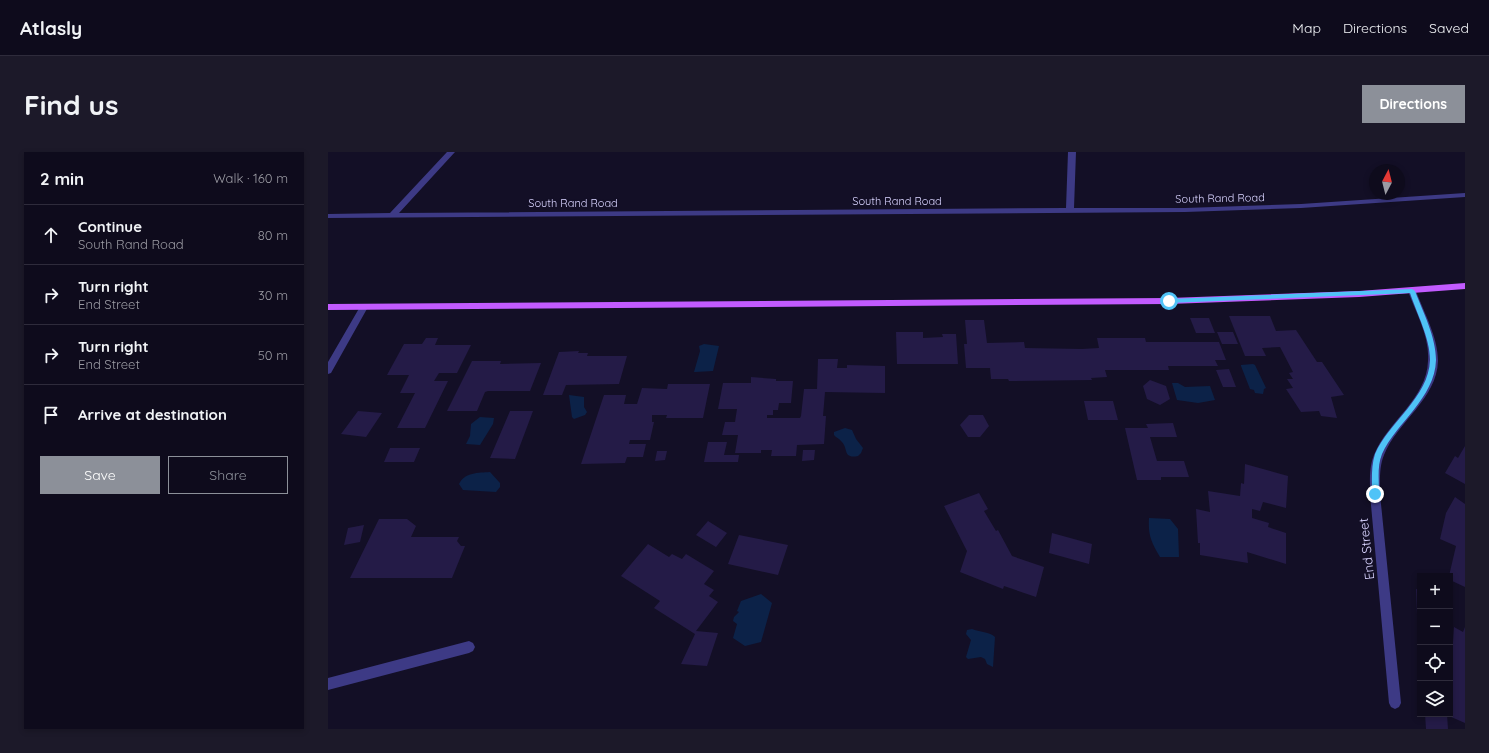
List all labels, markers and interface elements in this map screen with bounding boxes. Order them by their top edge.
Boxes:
text: Atlasly [20,16,82,40]
text: Map [1292,19,1321,37]
text: Directions [1343,19,1407,37]
text: Saved [1429,19,1469,37]
button: Directions [1362,85,1465,123]
text: Find us [24,87,118,122]
north arrow [1369,164,1405,200]
text: 2 min [40,168,84,189]
text: Walk · 160 m [213,170,288,186]
street label: South Rand Road [1175,190,1265,206]
street label: South Rand Road [852,194,942,208]
street label: South Rand Road [528,196,618,210]
text: Continue [78,217,142,236]
icon: ahead [40,224,62,246]
text: 80 m [258,227,288,243]
text: South Rand Road [78,236,184,252]
text: Turn right [78,277,149,296]
icon: right [40,284,62,306]
text: 30 m [258,287,288,303]
route start [1160,292,1178,310]
text: End Street [78,296,140,312]
text: Turn right [78,337,149,356]
icon: right [40,344,62,366]
text: 50 m [258,347,288,363]
text: End Street [78,356,140,372]
icon: arrive [40,404,62,426]
text: Arrive at destination [78,405,227,424]
button: Save [40,456,160,494]
button: Share [168,456,288,494]
route end [1366,485,1384,503]
street label: End Street [1355,517,1377,581]
map controls [1417,573,1453,717]
button: + [1417,573,1453,609]
button: − [1417,609,1453,645]
button: locate [1417,645,1453,681]
button: layers [1417,681,1453,717]

